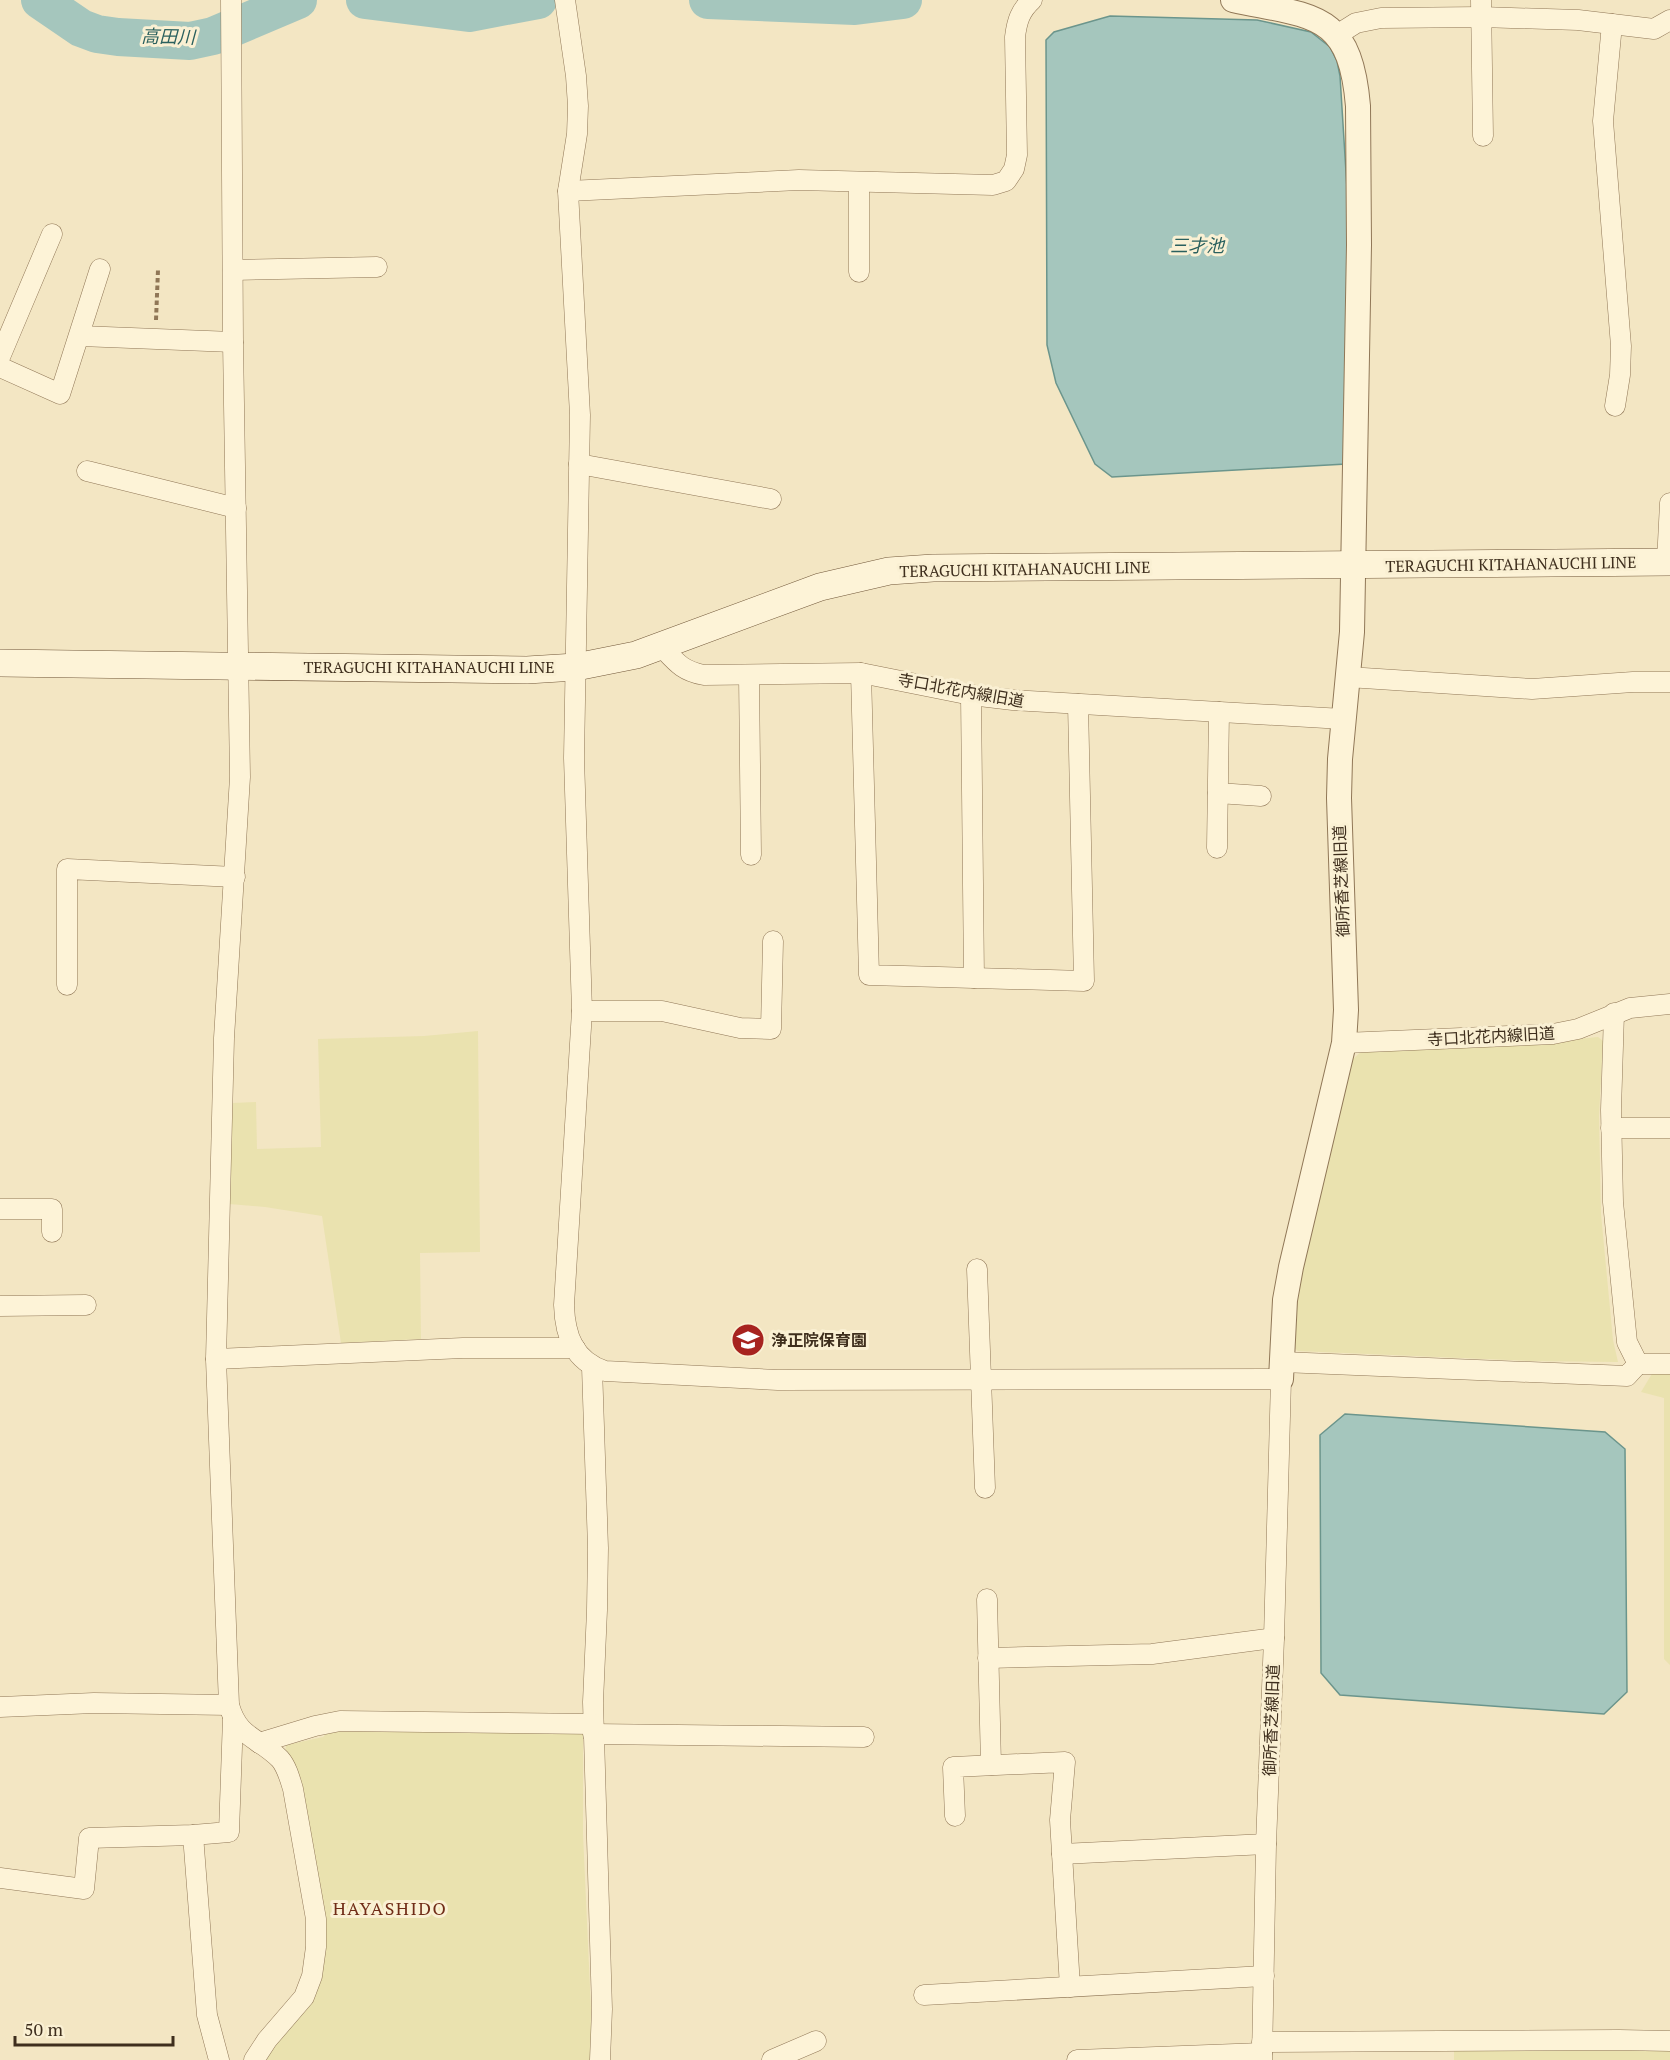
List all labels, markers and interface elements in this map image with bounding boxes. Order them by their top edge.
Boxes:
water label: 高田川 [141,24,197,49]
water label: 三才池 [1170,233,1226,257]
street label: TERAGUCHI KITAHANAUCHI LINE [1385,551,1637,577]
street label: TERAGUCHI KITAHANAUCHI LINE [899,556,1151,582]
street label: TERAGUCHI KITAHANAUCHI LINE [303,656,555,678]
street label: 寺口北花内線旧道 [896,668,1026,712]
street label: 御所香芝線旧道 [1328,825,1354,937]
street label: 寺口北花内線旧道 [1427,1022,1555,1050]
school or university icon: 浄正院保育園 [730,1322,766,1358]
place label: 浄正院保育園 [771,1329,867,1351]
street label: 御所香芝線旧道 [1258,1664,1284,1776]
district label: HAYASHIDO [333,1896,447,1920]
scale bar [15,2009,172,2047]
text: 50 m [24,2017,64,2041]

